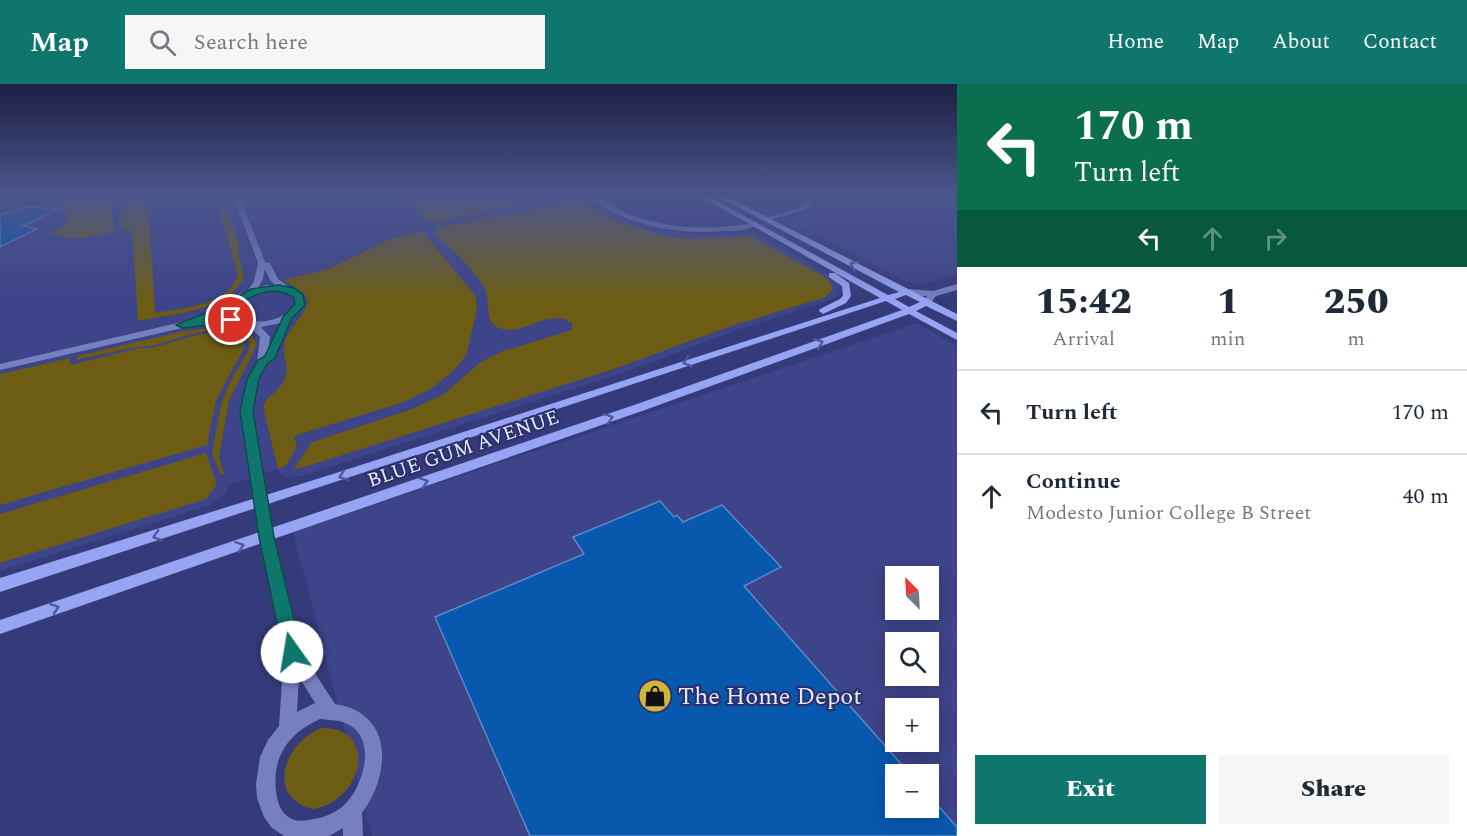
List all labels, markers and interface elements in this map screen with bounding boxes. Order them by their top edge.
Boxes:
search box [125,15,545,69]
text: Map [30,21,89,64]
icon: search [146,26,179,59]
text: Search here [194,26,308,59]
text: Home [1107,26,1164,58]
text: Map [1197,26,1239,58]
text: About [1272,26,1330,58]
text: Contact [1363,26,1437,58]
text: 170 m [1074,95,1193,158]
icon: left [975,108,1053,186]
text: Turn left [1074,152,1180,194]
icon: left [1133,222,1166,255]
icon: ahead [1196,222,1229,255]
icon: right [1259,222,1292,255]
one-way arrow [850,261,861,272]
text: 15:42 [1035,275,1132,330]
text: 1 [1217,275,1239,330]
text: 250 [1324,275,1389,330]
pin [205,294,256,345]
icon: arrive [214,303,247,336]
text: Arrival [1053,324,1115,354]
text: min [1210,324,1245,354]
text: m [1348,324,1365,354]
one-way arrow [813,338,824,351]
one-way arrow [682,354,693,367]
icon: left [975,396,1008,429]
text: Turn left [1026,396,1118,429]
text: 170 m [1392,396,1449,429]
street label: BLUE GUM AVENUE [363,402,563,496]
one-way arrow [603,413,614,426]
text: Continue [1026,465,1121,498]
one-way arrow [338,469,348,482]
one-way arrow [418,477,429,490]
icon: ahead [975,480,1008,513]
text: 40 m [1403,480,1449,513]
text: Modesto Junior College B Street [1026,498,1311,528]
one-way arrow [152,529,163,541]
one-way arrow [234,541,245,553]
north arrow [885,566,939,620]
map controls [885,566,939,818]
one-way arrow [49,603,60,616]
position arrow [260,620,324,684]
button: search [885,632,939,686]
shop icon: The Home Depot [637,678,673,714]
place label: The Home Depot [678,679,862,715]
button: + [885,698,939,752]
button: Exit [975,755,1206,824]
button: Share [1218,755,1449,824]
button: − [885,764,939,818]

